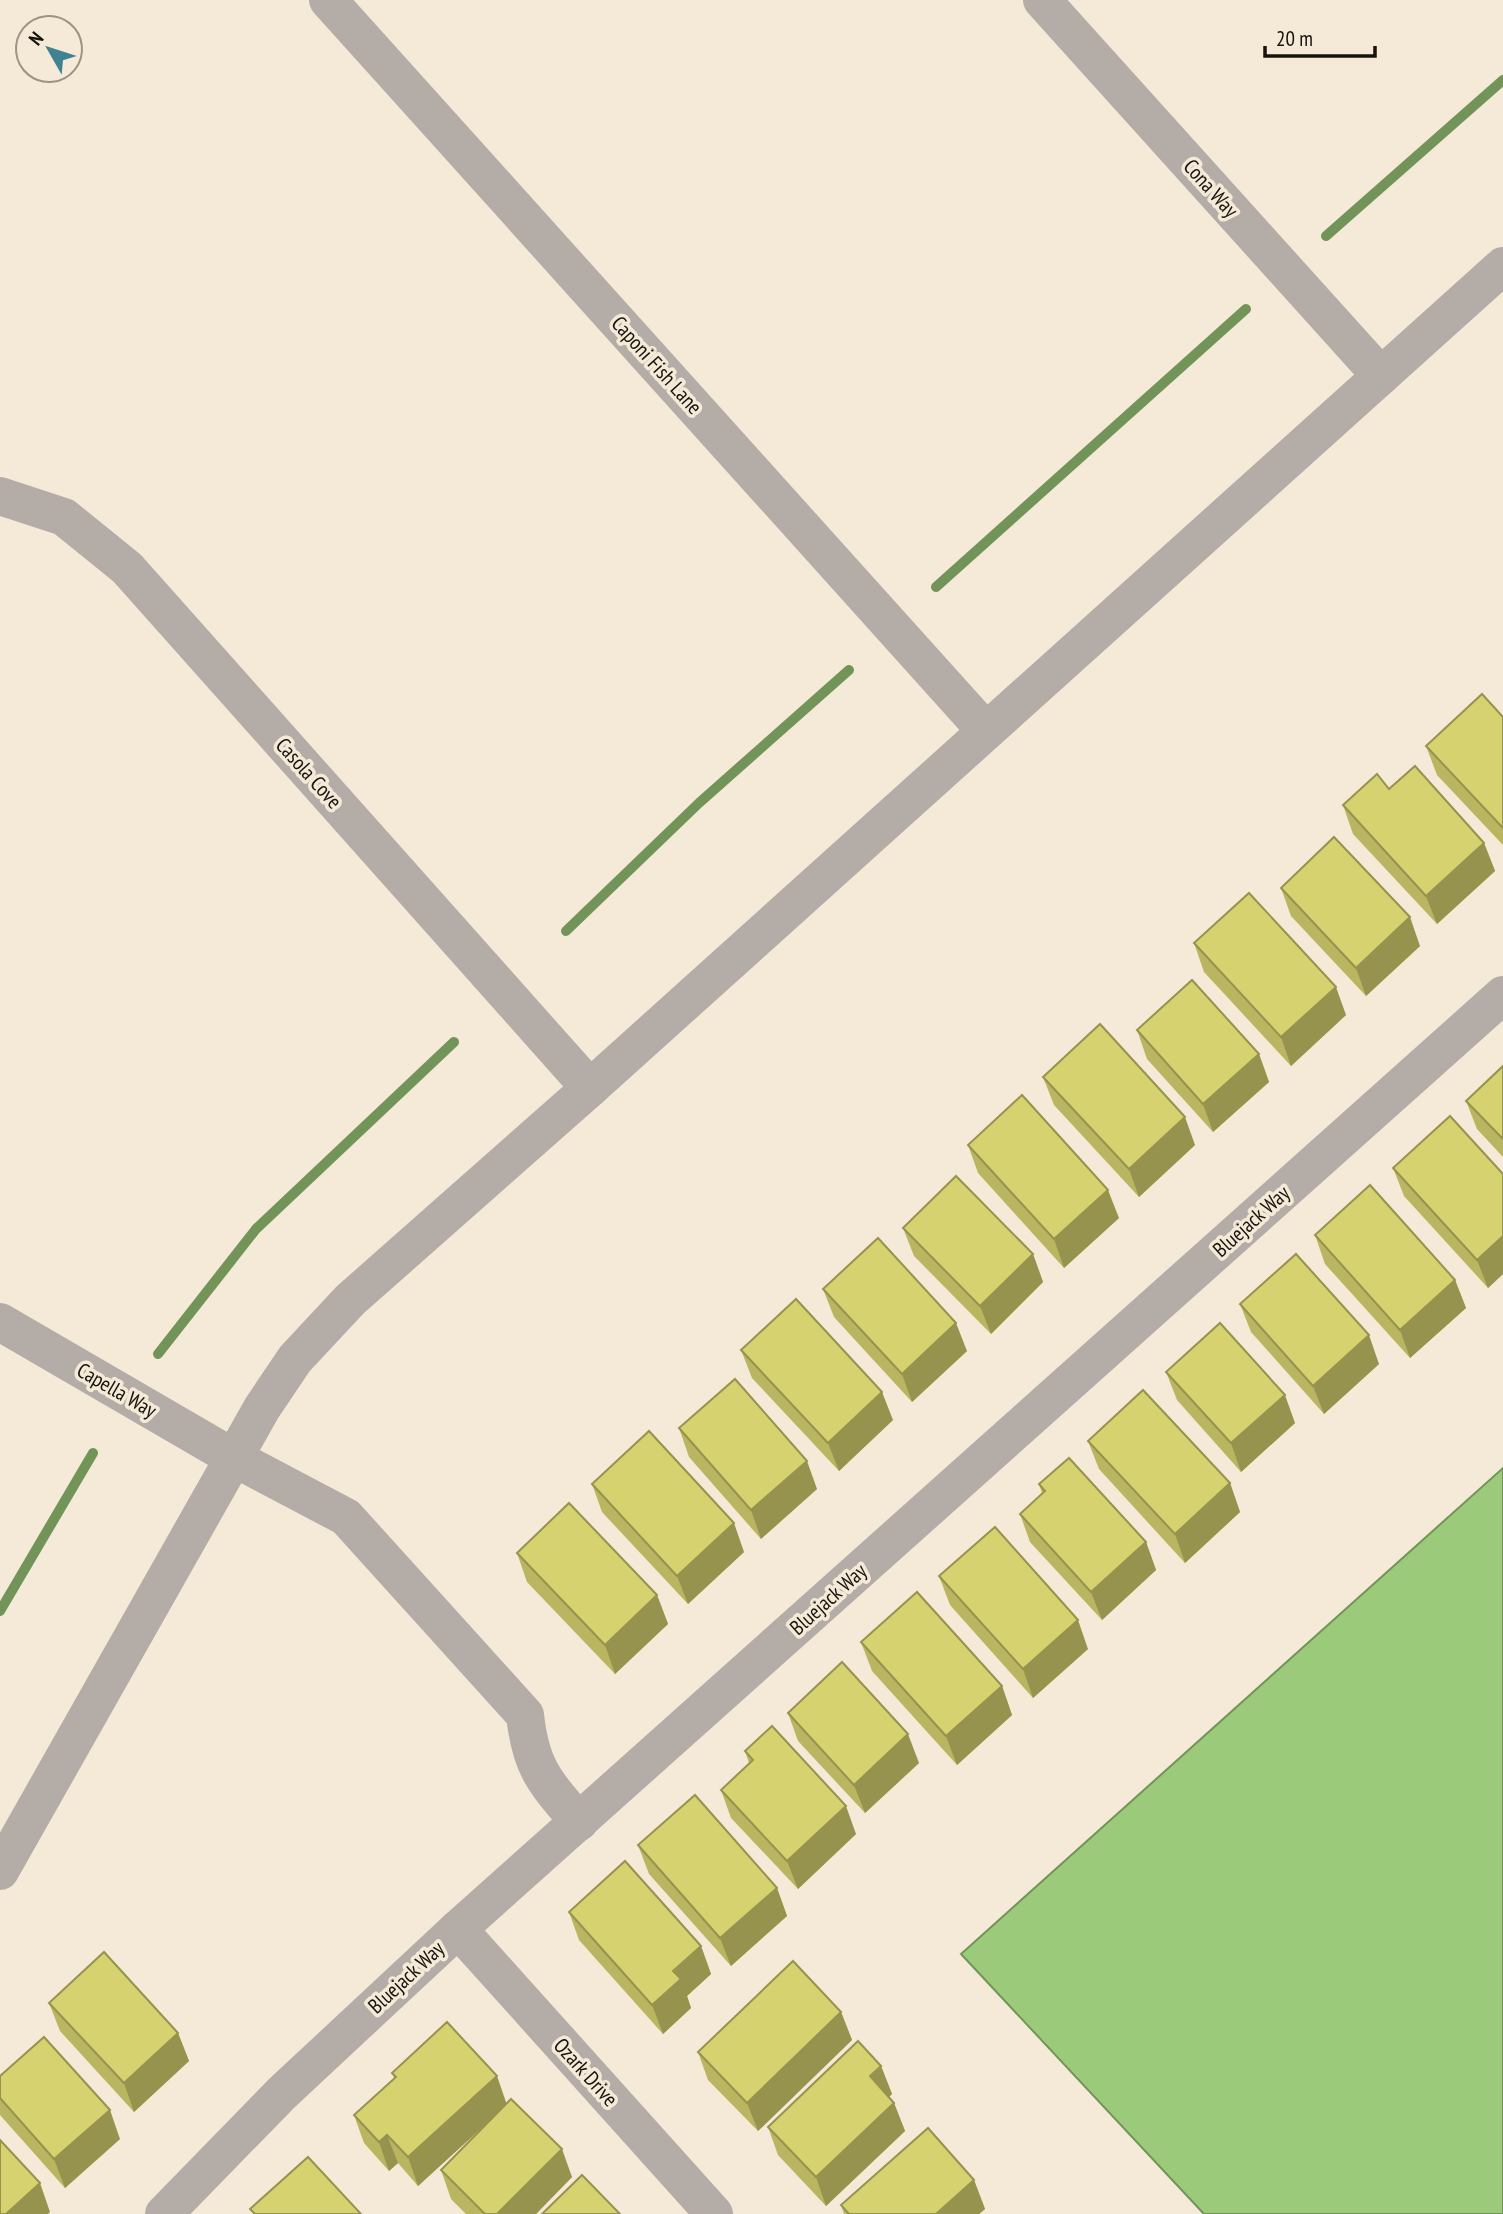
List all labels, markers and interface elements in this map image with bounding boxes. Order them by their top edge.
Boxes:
north arrow [14,14,84,84]
scale bar [1265,14,1375,58]
text: 20 m [1276,25,1313,52]
text: N [23,27,48,50]
street label: Cona Way [1178,153,1244,223]
street label: Caponi Fish Lane [606,310,708,420]
street label: Casola Cove [270,732,348,814]
street label: Bluejack Way [1207,1179,1295,1263]
street label: Capella Way [72,1356,162,1424]
street label: Bluejack Way [784,1557,872,1641]
street label: Bluejack Way [362,1935,450,2019]
street label: Ozark Drive [548,2032,624,2112]

